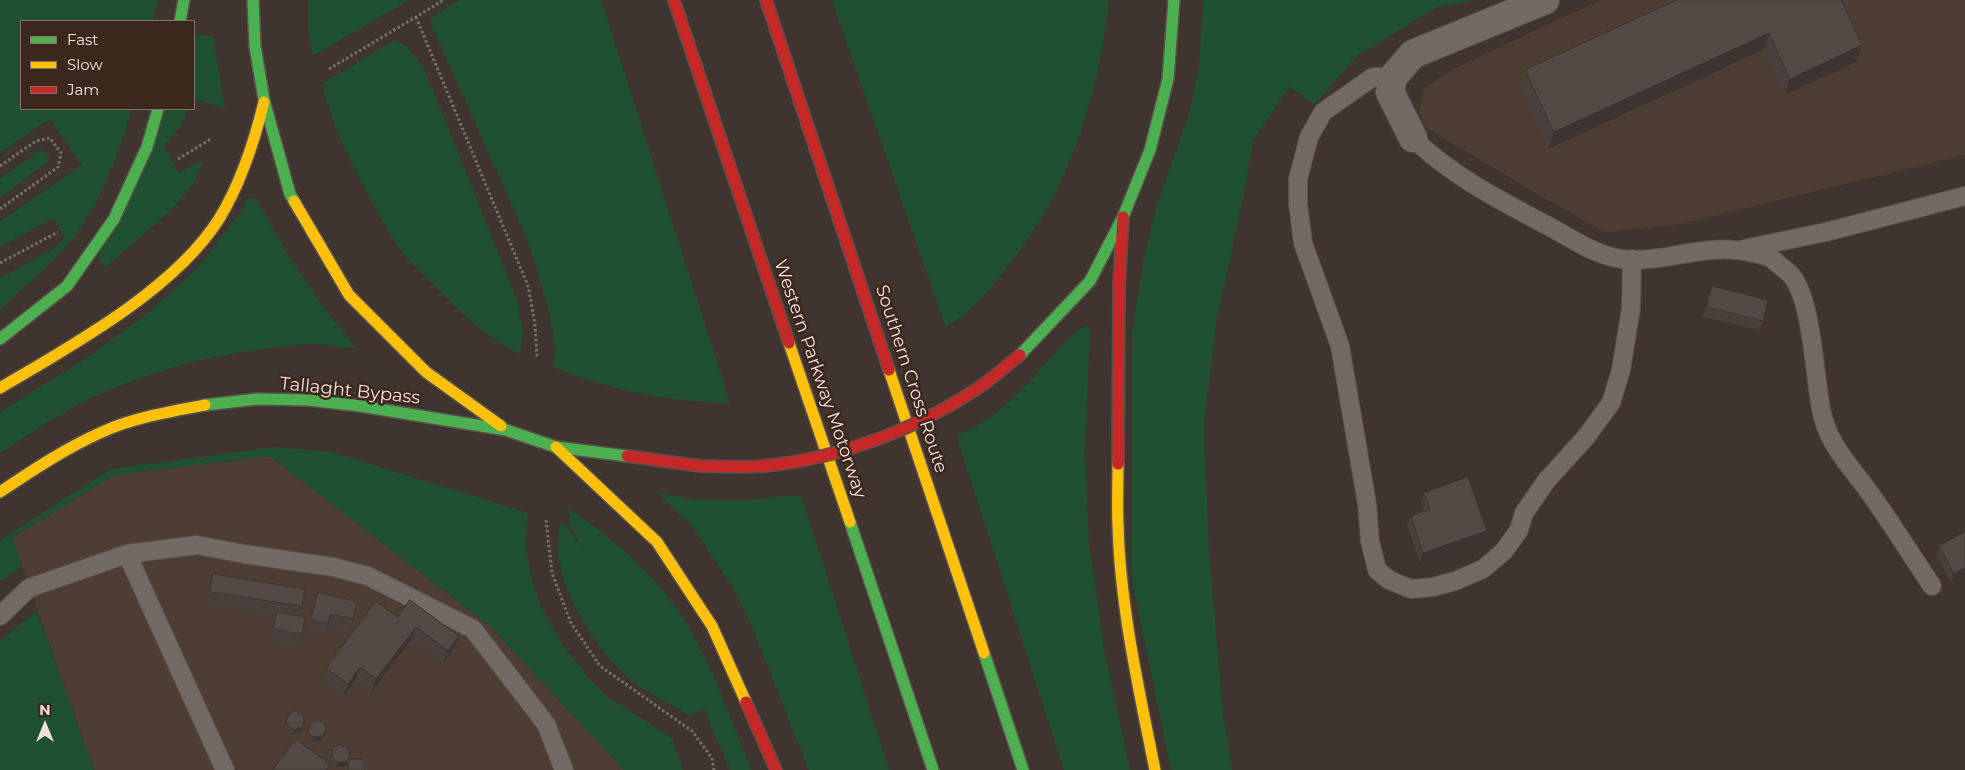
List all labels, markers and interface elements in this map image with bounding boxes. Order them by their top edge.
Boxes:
legend [20,20,195,110]
text: Fast [67,30,98,49]
text: Slow [67,55,103,74]
text: Jam [67,80,99,99]
street label: Western Parkway Motorway [769,257,871,501]
street label: Southern Cross Route [870,282,952,476]
street label: Tallaght Bypass [279,373,421,409]
north arrow [20,700,70,750]
text: N [39,701,51,719]

